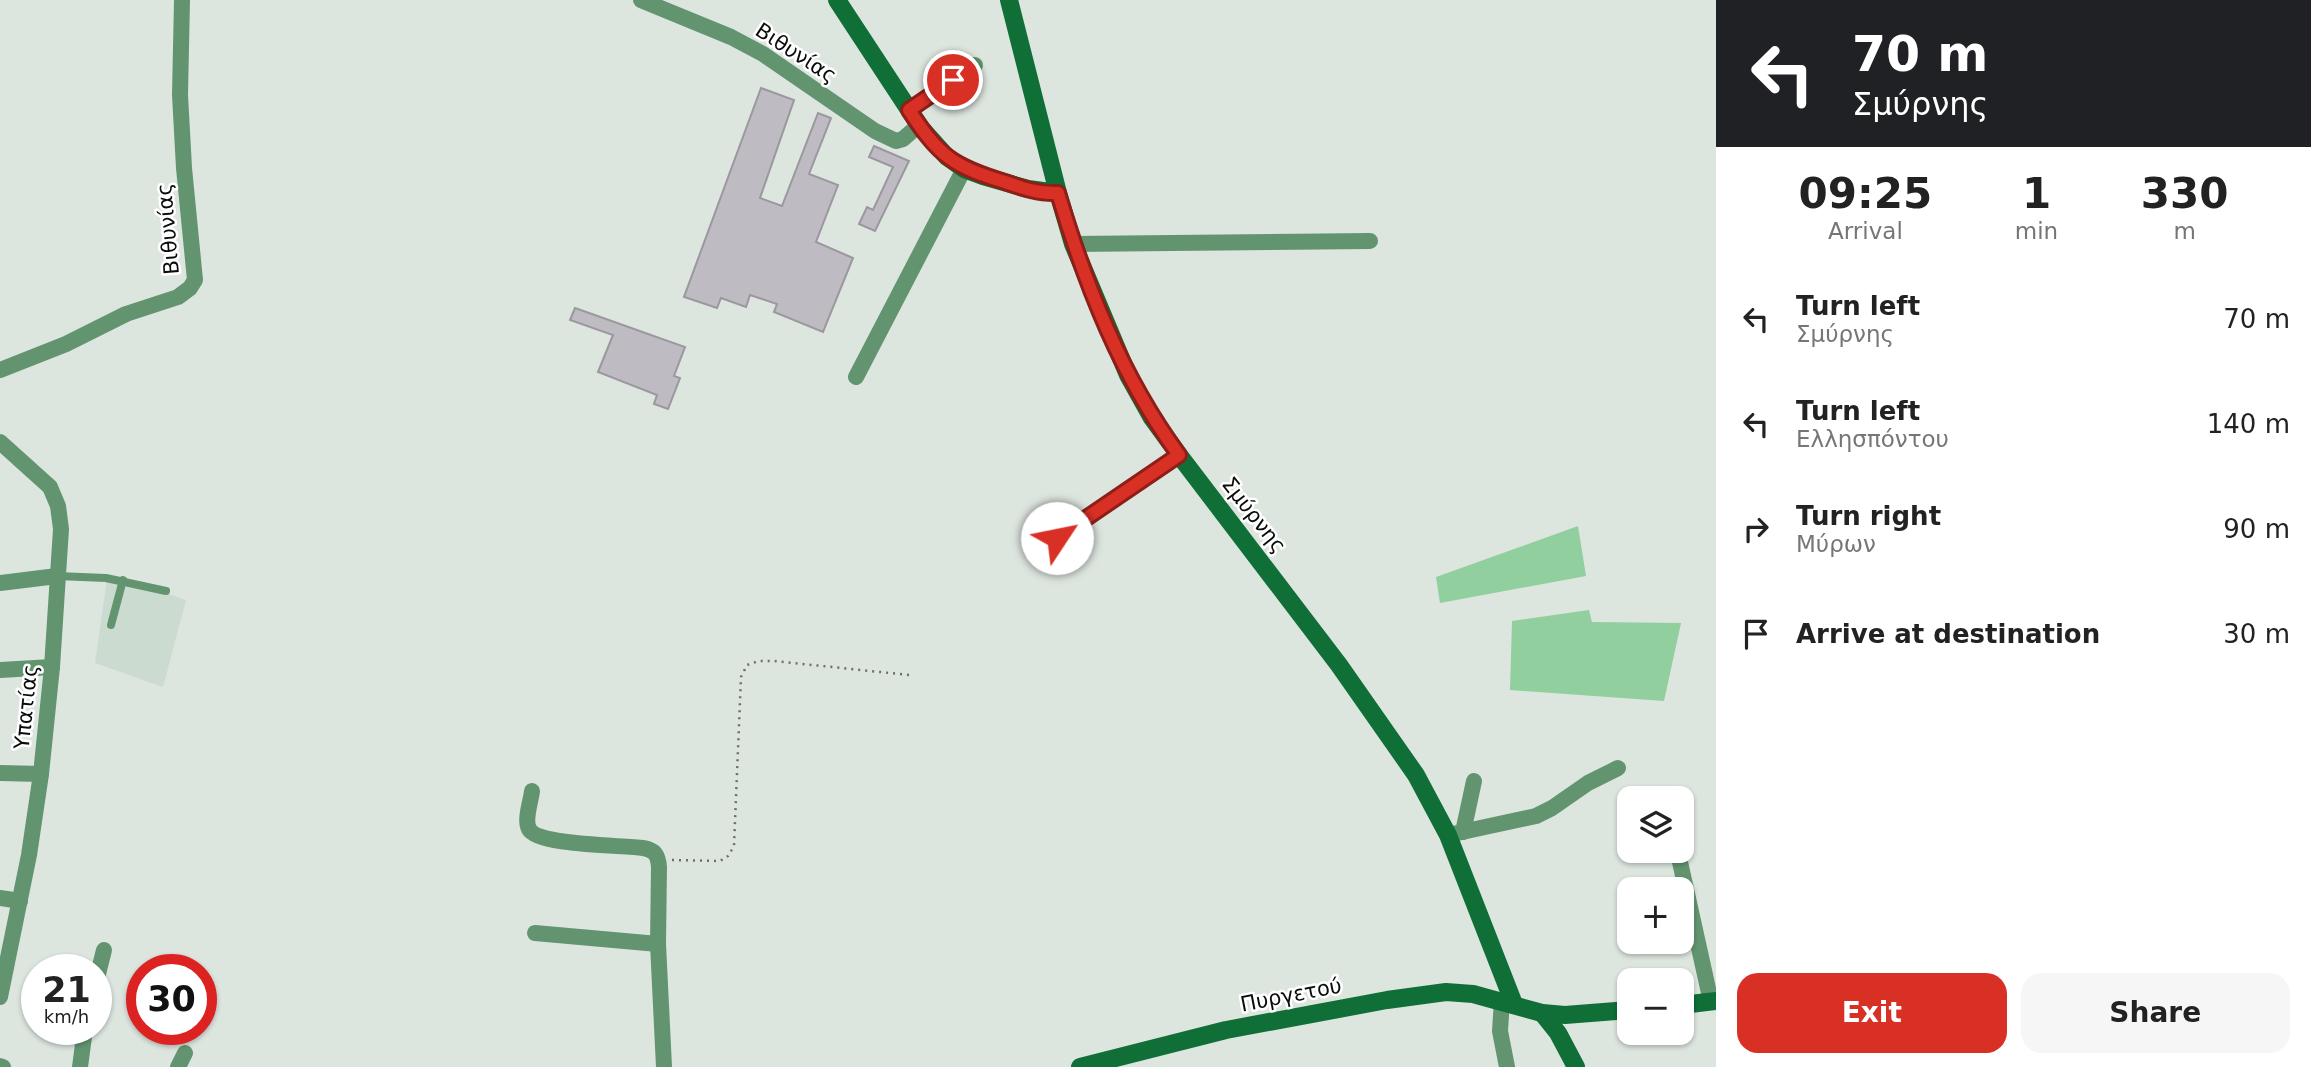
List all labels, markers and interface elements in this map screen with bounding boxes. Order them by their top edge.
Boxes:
street label: Βιθυνίας [751,18,841,88]
text: 70 m [1852,26,1988,83]
icon: left [1737,28,1828,119]
pin [923,50,983,110]
icon: arrive [934,61,972,99]
text: Σμύρνης [1852,85,1988,123]
text: 09:25 [1799,169,1932,218]
text: 1 [2022,169,2051,218]
text: 330 [2141,169,2228,218]
street label: Βιθυνίας [152,182,184,276]
text: Arrival [1828,218,1903,244]
text: min [2015,218,2058,244]
text: m [2173,218,2196,244]
text: Turn left [1796,291,1920,321]
icon: left [1737,300,1775,338]
text: 70 m [2223,304,2290,334]
text: Σμύρνης [1796,321,1894,347]
text: Turn left [1796,396,1920,426]
icon: left [1737,405,1775,443]
text: 140 m [2207,409,2290,439]
text: Ελλησπόντου [1796,426,1949,452]
street label: Σμύρνης [1217,472,1291,558]
position arrow [1020,501,1094,575]
text: Turn right [1796,501,1941,531]
icon: right [1737,510,1775,548]
text: 90 m [2223,514,2290,544]
text: Μύρων [1796,531,1876,557]
icon: arrive [1737,615,1775,653]
text: Arrive at destination [1796,619,2100,649]
text: 30 m [2223,619,2290,649]
street label: Υπατίας [10,663,42,752]
map controls [1617,786,1694,1045]
button: layers [1617,786,1694,863]
button: + [1617,877,1694,954]
speed limit sign: 30 [126,954,217,1045]
button: − [1617,968,1694,1045]
text: 21 [42,970,91,1010]
street label: Πυργετού [1238,973,1344,1017]
button: Exit [1737,973,2007,1053]
button: Share [2021,973,2290,1053]
text: km/h [44,1006,89,1027]

